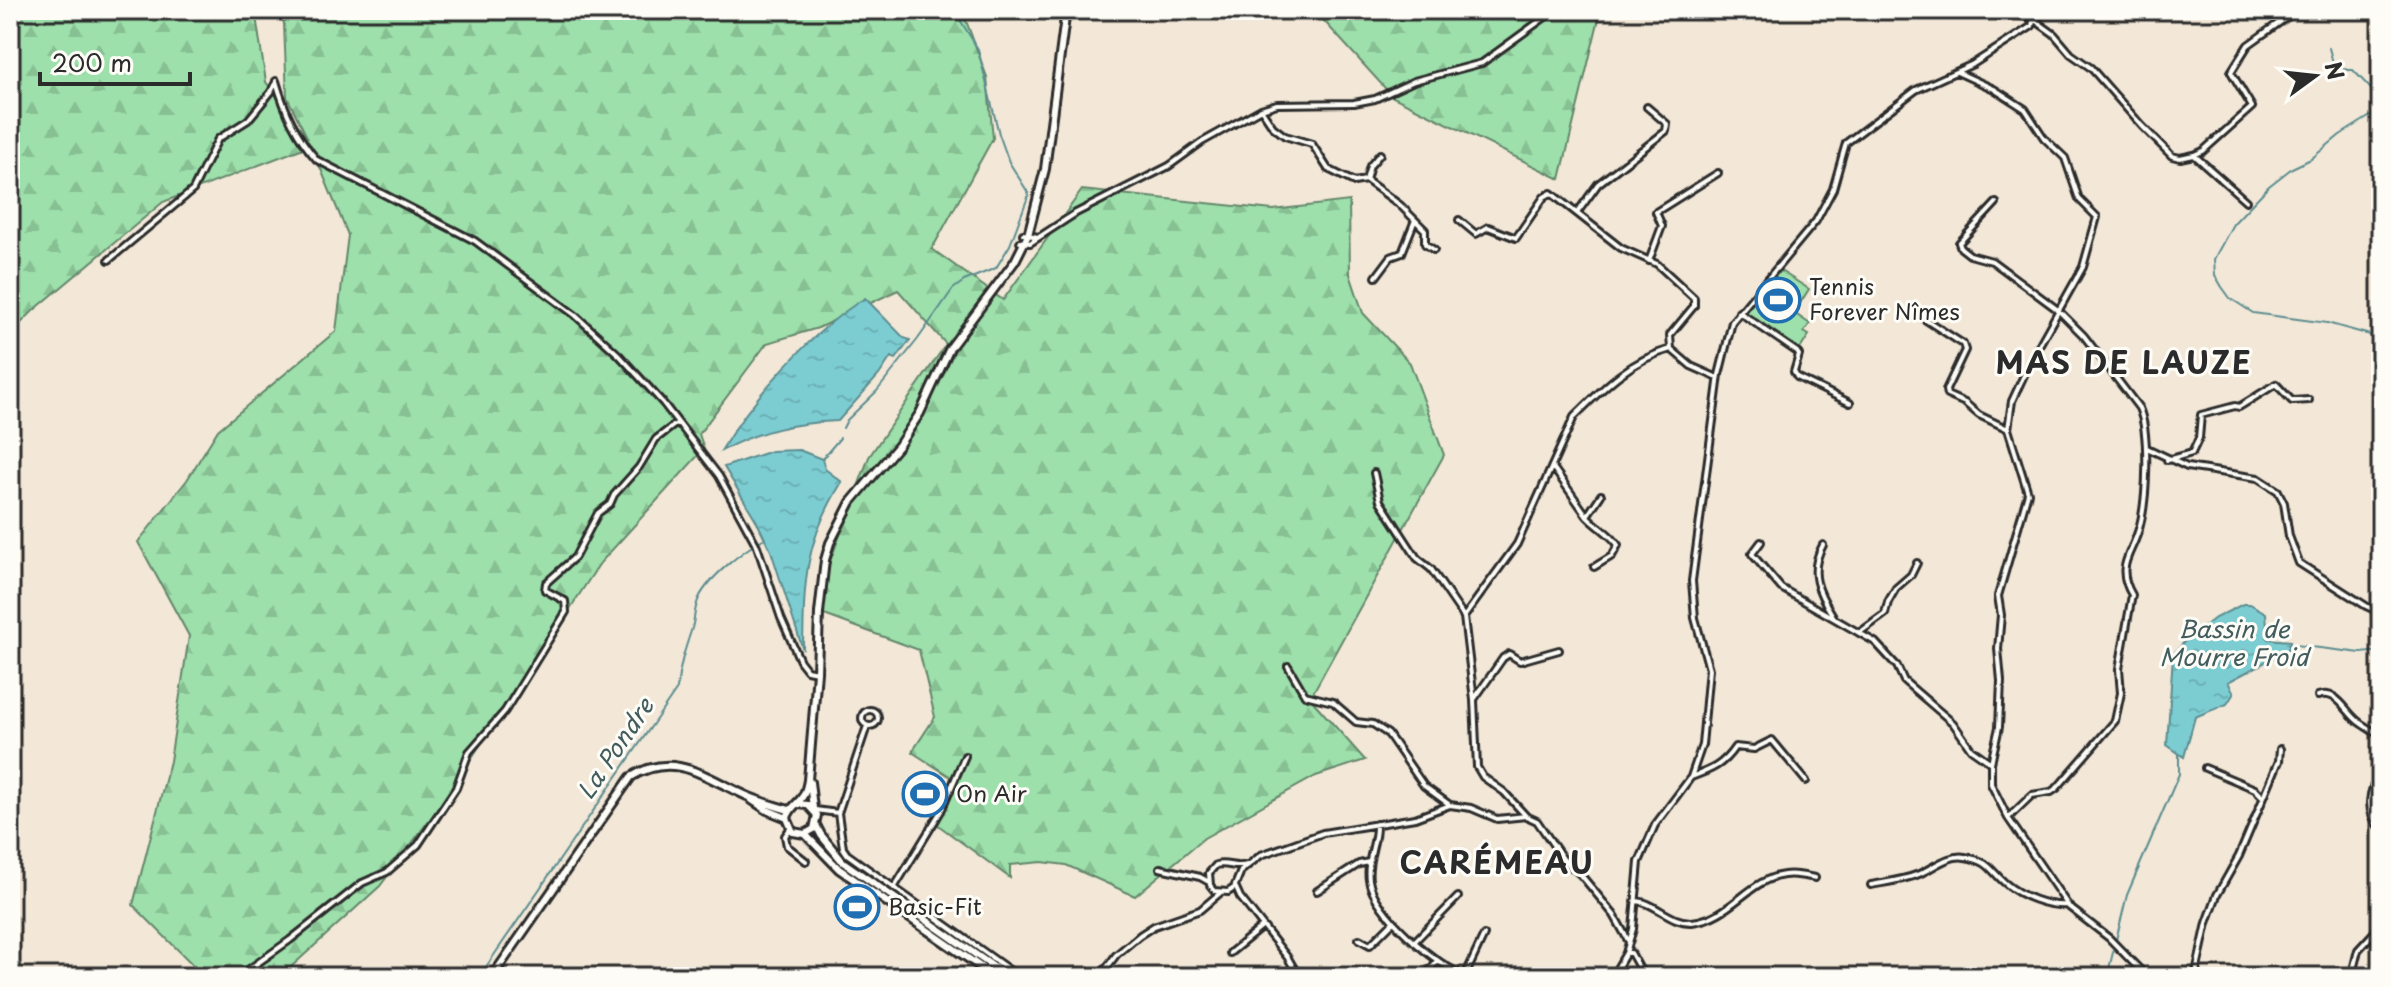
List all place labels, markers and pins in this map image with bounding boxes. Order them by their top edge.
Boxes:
place label: Tennis Forever Nîmes [1809,269,1960,327]
sports icon: Tennis Forever Nîmes [1754,276,1802,324]
sports icon: On Air [901,770,949,818]
place label: On Air [956,776,1027,809]
sports icon: Basic-Fit [833,883,881,931]
place label: Basic-Fit [888,889,982,922]

